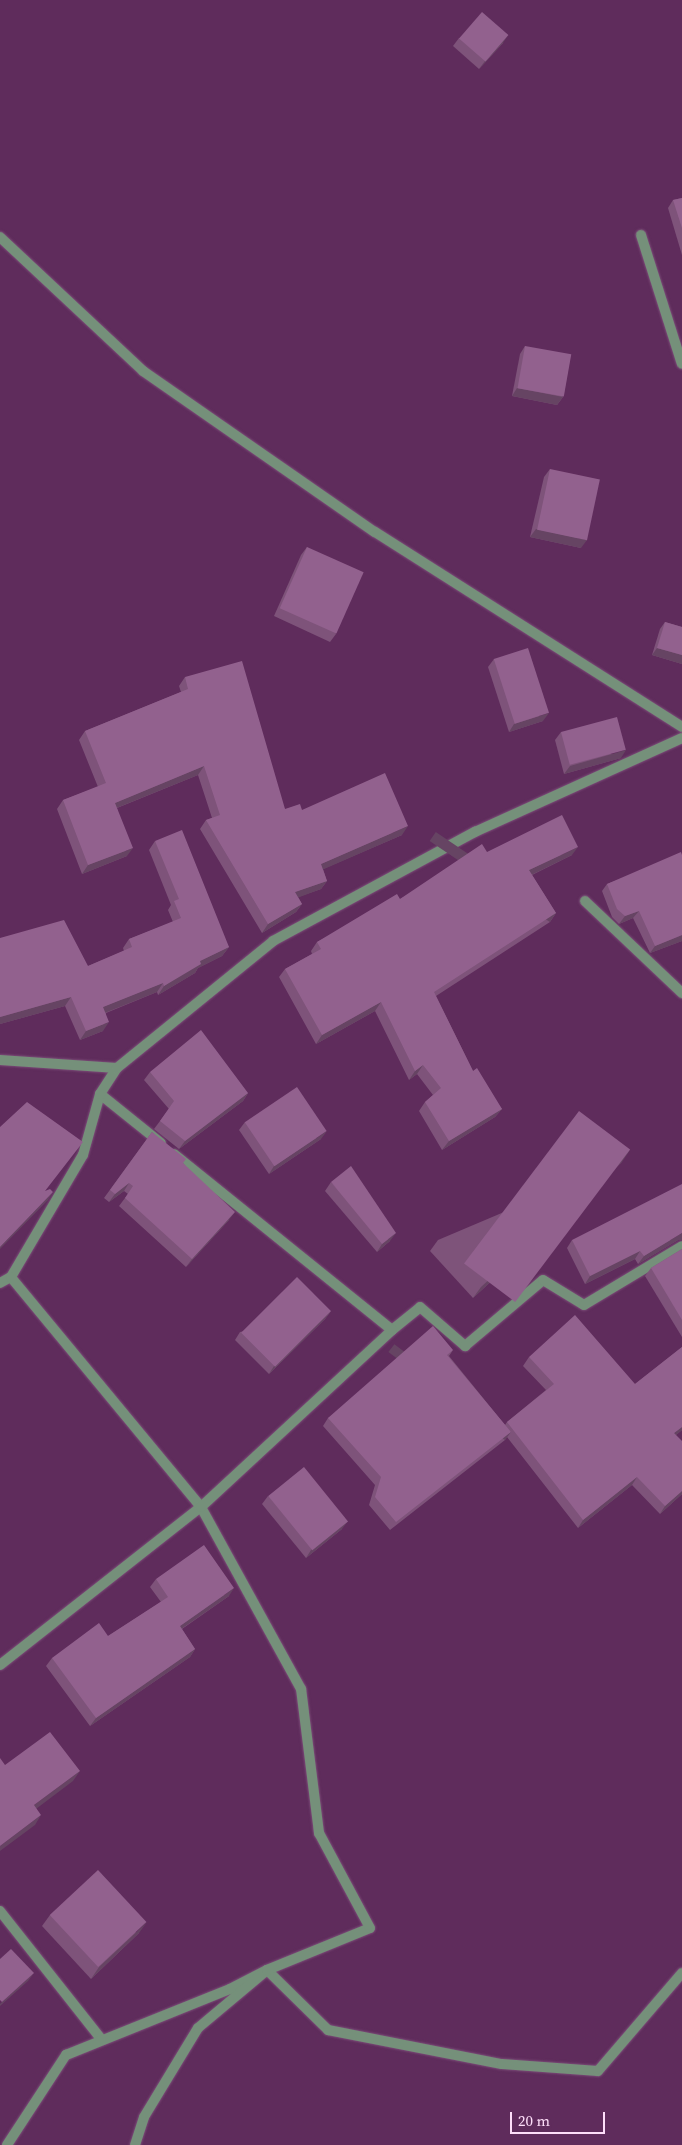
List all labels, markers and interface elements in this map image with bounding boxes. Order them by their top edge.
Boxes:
scale bar [512,2102,607,2134]
text: 20 m [518,2110,550,2131]

